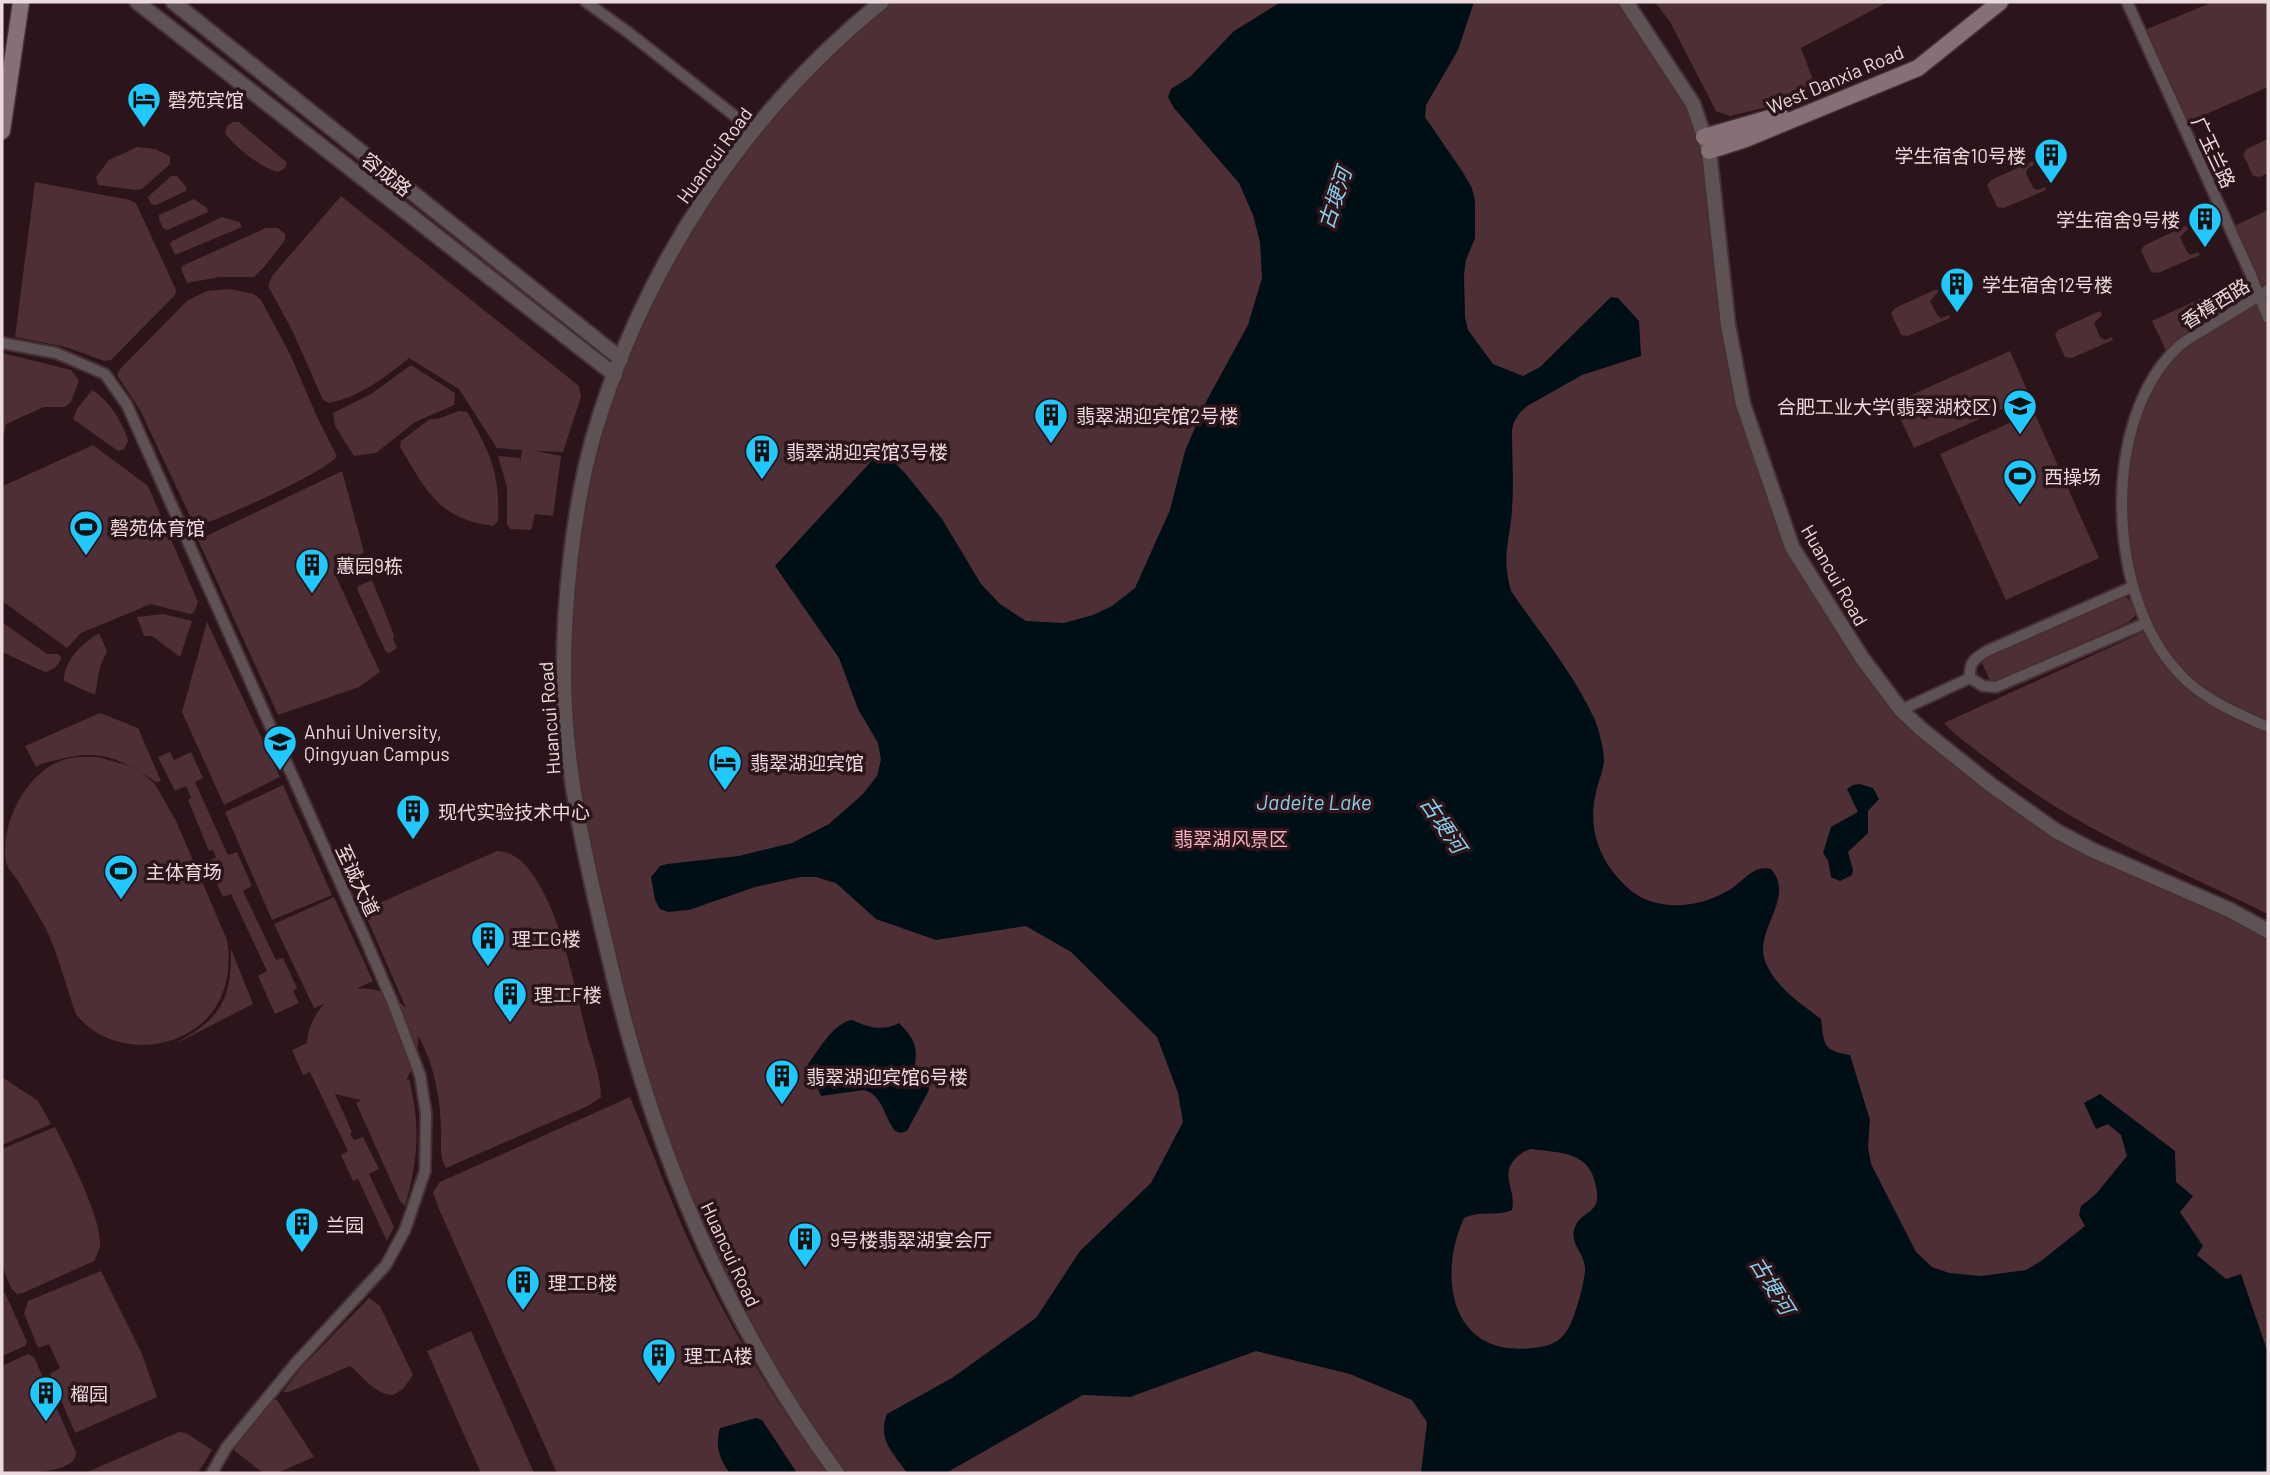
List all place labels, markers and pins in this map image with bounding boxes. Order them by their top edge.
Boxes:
hotel icon: 磬苑宾馆 [125,80,163,129]
place label: 磬苑宾馆 [168,88,244,111]
building icon: 学生宿舍10号楼 [2032,136,2070,185]
place label: 学生宿舍10号楼 [1895,144,2026,167]
building icon: 学生宿舍9号楼 [2186,200,2224,249]
place label: 学生宿舍9号楼 [2056,208,2180,231]
building icon: 学生宿舍12号楼 [1938,265,1976,314]
place label: 学生宿舍12号楼 [1982,273,2113,296]
school or university icon: 合肥工业大学(翡翠湖校区) [2001,387,2039,436]
place label: 合肥工业大学(翡翠湖校区) [1777,395,1997,418]
building icon: 翡翠湖迎宾馆2号楼 [1032,396,1070,445]
place label: 翡翠湖迎宾馆2号楼 [1076,404,1238,427]
building icon: 翡翠湖迎宾馆3号楼 [743,432,781,481]
place label: 翡翠湖迎宾馆3号楼 [786,440,948,463]
sports icon: 西操场 [2001,457,2039,506]
place label: 西操场 [2044,465,2101,488]
sports icon: 磬苑体育馆 [67,508,105,557]
place label: 磬苑体育馆 [110,516,205,539]
building icon: 蕙园9栋 [293,546,331,595]
place label: 蕙园9栋 [336,554,403,577]
place label: Anhui University, Qingyuan Campus [304,720,450,765]
school or university icon: Anhui University, Qingyuan Campus [261,723,299,772]
hotel icon: 翡翠湖迎宾馆 [706,743,744,792]
place label: 翡翠湖迎宾馆 [750,751,864,774]
building icon: 现代实验技术中心 [394,792,432,841]
place label: 现代实验技术中心 [438,800,590,823]
sports icon: 主体育场 [102,852,140,901]
place label: 主体育场 [146,860,222,883]
building icon: 理工G楼 [469,919,507,968]
place label: 理工G楼 [512,927,581,950]
building icon: 理工F楼 [491,975,529,1024]
place label: 理工F楼 [534,983,602,1006]
building icon: 翡翠湖迎宾馆6号楼 [763,1057,801,1106]
place label: 翡翠湖迎宾馆6号楼 [806,1065,968,1088]
building icon: 兰园 [283,1205,321,1254]
place label: 兰园 [326,1213,364,1236]
building icon: 9号楼翡翠湖宴会厅 [786,1220,824,1269]
place label: 9号楼翡翠湖宴会厅 [830,1228,992,1251]
building icon: 理工B楼 [504,1263,542,1312]
place label: 理工B楼 [548,1271,617,1294]
building icon: 理工A楼 [640,1336,678,1385]
place label: 理工A楼 [684,1344,753,1367]
building icon: 榴园 [27,1374,65,1423]
place label: 榴园 [70,1382,108,1405]

